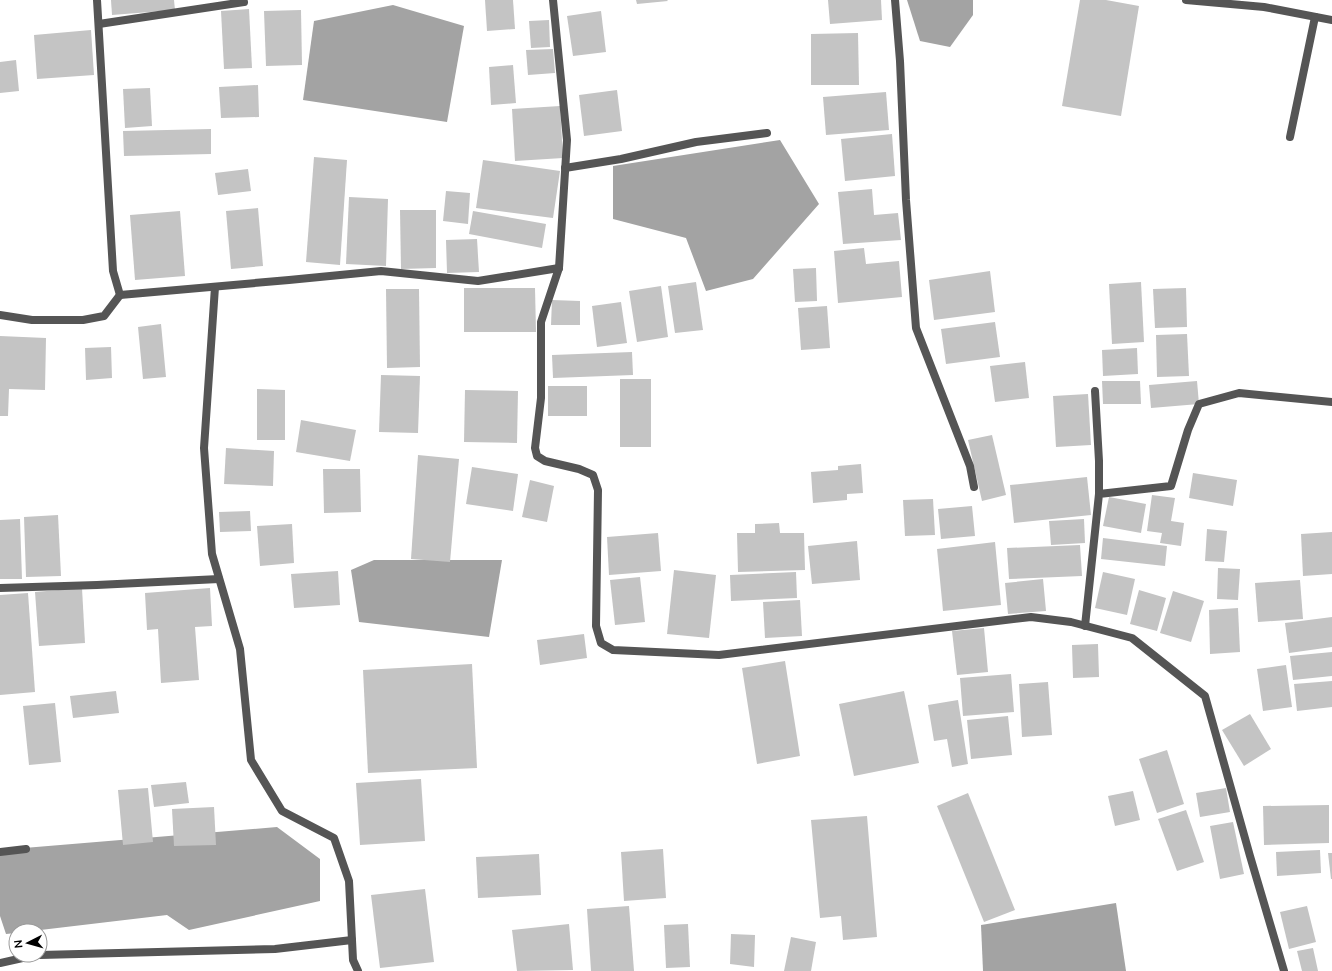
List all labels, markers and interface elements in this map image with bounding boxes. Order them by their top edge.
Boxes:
north arrow [8,923,48,963]
text: N [11,939,25,949]

